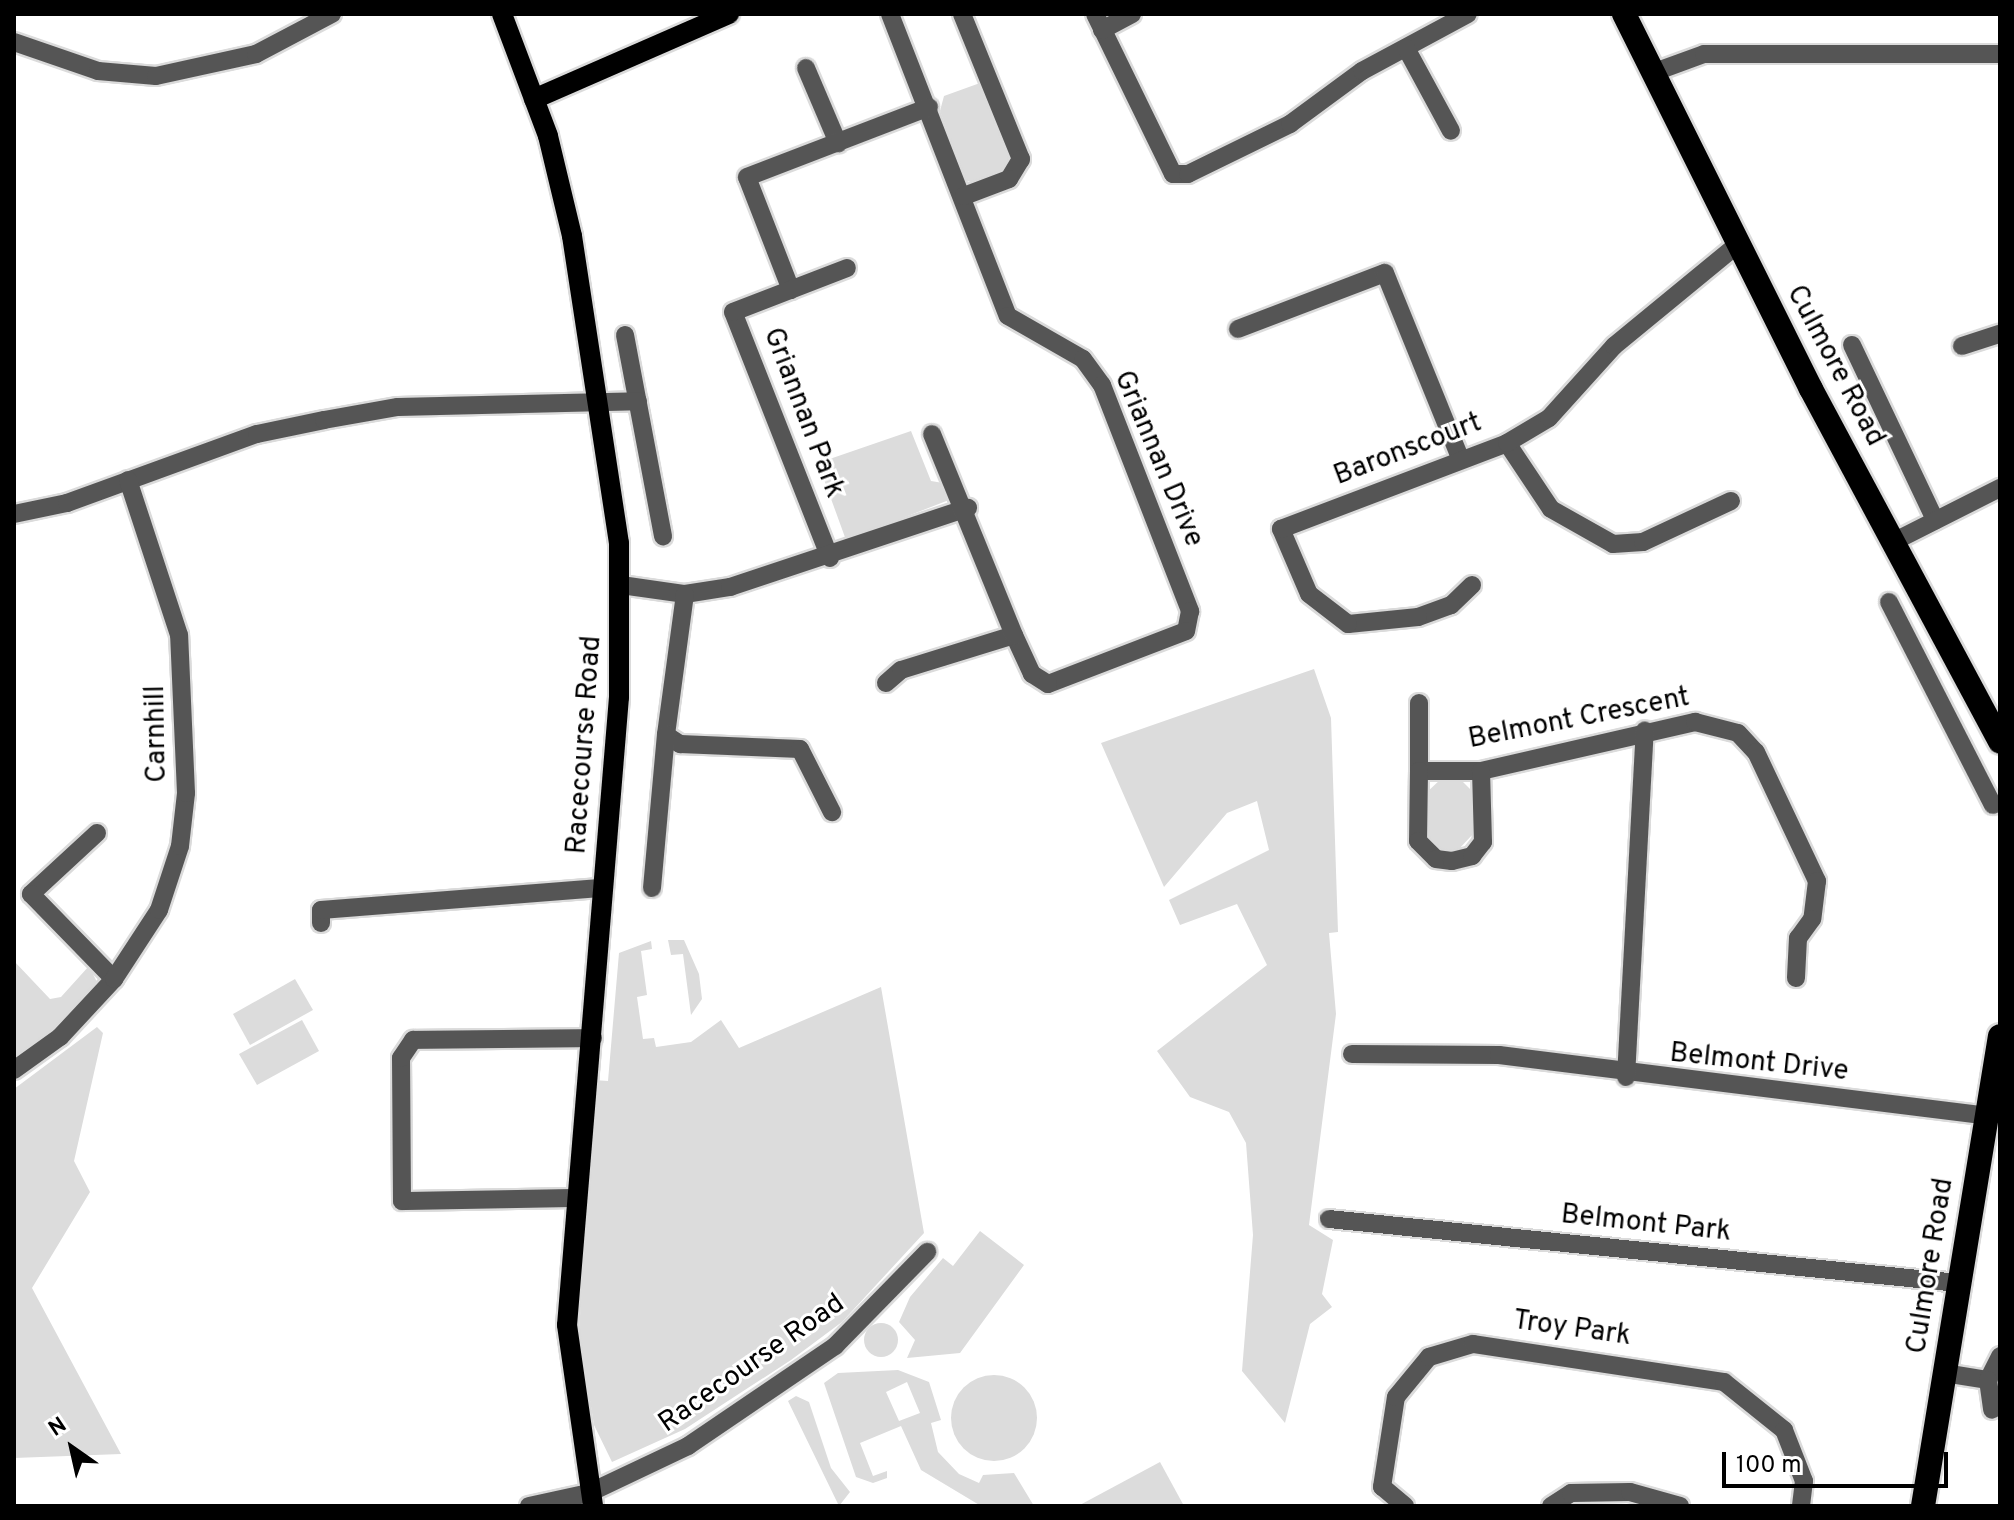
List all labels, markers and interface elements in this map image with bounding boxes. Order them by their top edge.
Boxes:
street label: Culmore Road [1779,280,1891,452]
street label: Griannan Park [755,323,851,503]
street label: Griannan Drive [1106,366,1210,552]
street label: Baronscourt [1329,406,1487,494]
street label: Racecourse Road [561,635,609,855]
street label: Belmont Crescent [1466,681,1692,757]
street label: Carnhill [139,685,175,783]
street label: Belmont Drive [1668,1037,1850,1089]
street label: Culmore Road [1901,1176,1961,1356]
street label: Belmont Park [1559,1198,1733,1250]
street label: Racecourse Road [653,1287,851,1441]
street label: Troy Park [1511,1304,1633,1354]
north arrow [32,1408,112,1488]
text: N [44,1412,72,1443]
scale bar [1726,1436,1952,1486]
text: 100 m [1736,1451,1802,1481]

